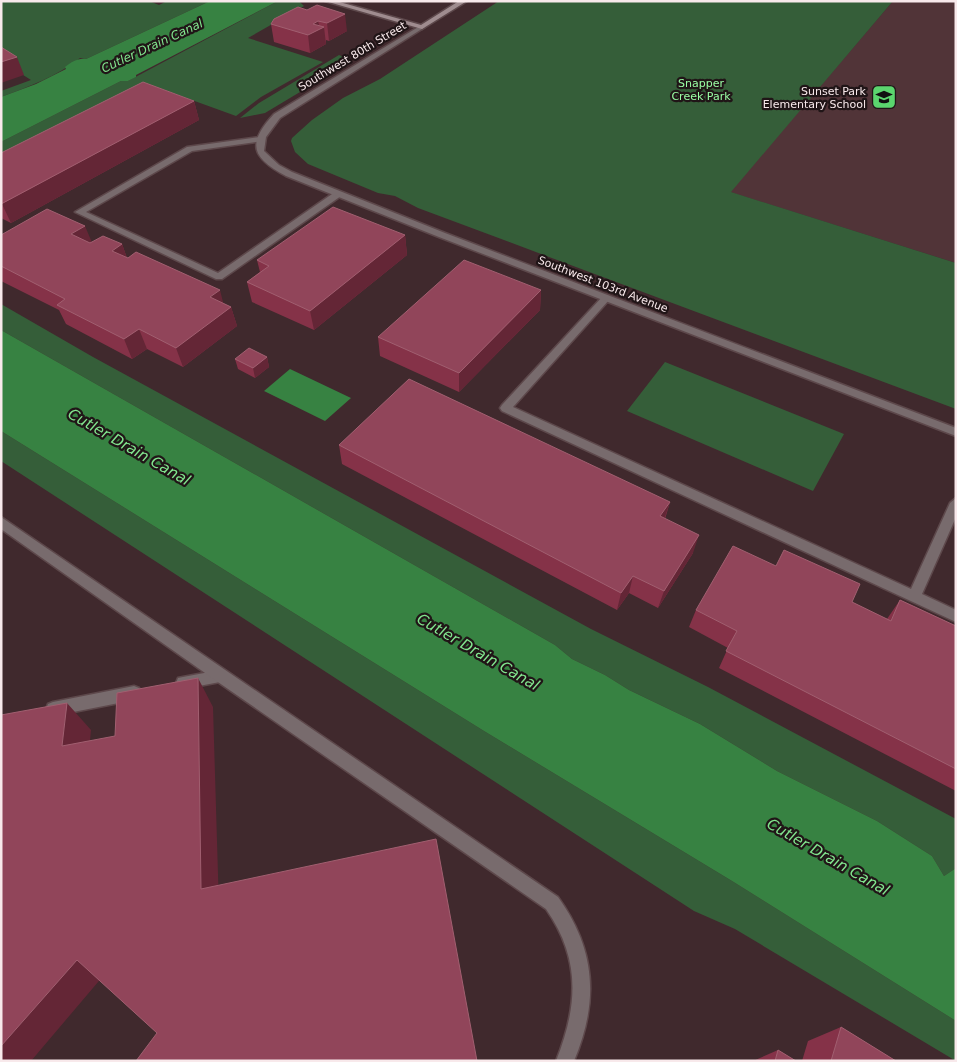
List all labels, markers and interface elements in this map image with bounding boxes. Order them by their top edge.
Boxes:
water label: Cutler Drain Canal [99,16,206,76]
street label: Southwest 80th Street [296,19,409,94]
park label: Snapper Creek Park [671,77,731,103]
school or university icon: Sunset Park Elementary School [871,84,897,110]
place label: Sunset Park Elementary School [763,85,867,111]
street label: Southwest 103rd Avenue [536,254,670,315]
water label: Cutler Drain Canal [65,405,194,490]
water label: Cutler Drain Canal [414,610,543,695]
water label: Cutler Drain Canal [764,815,893,900]

